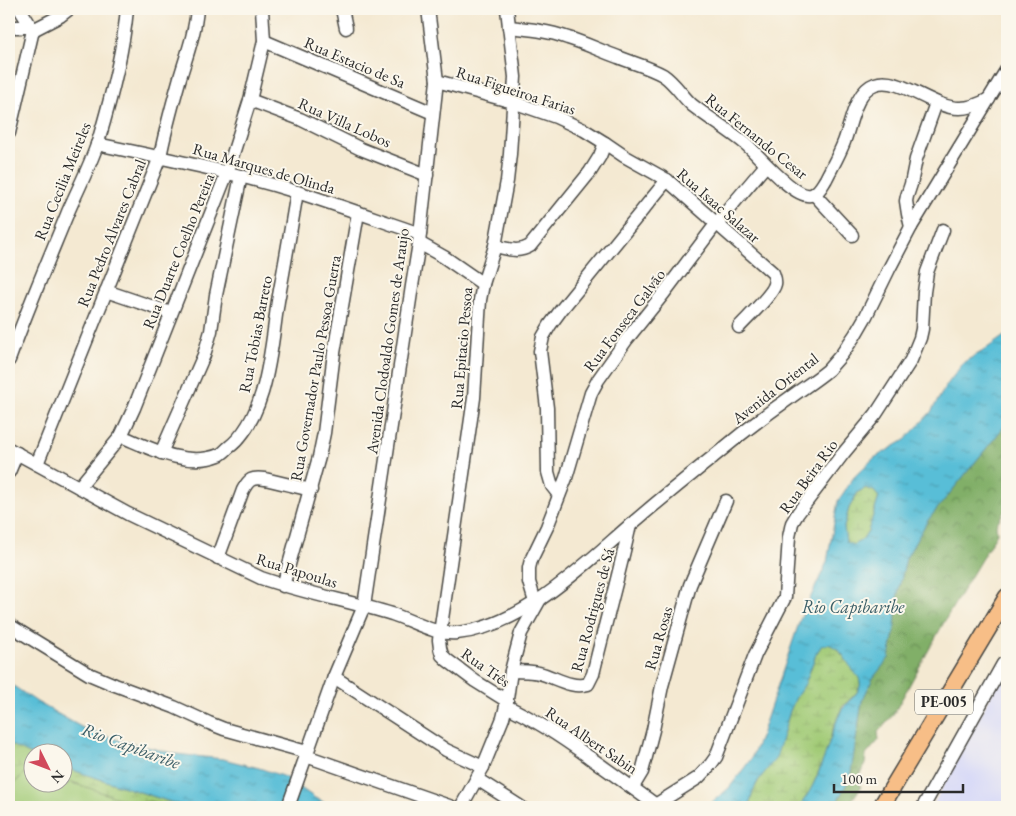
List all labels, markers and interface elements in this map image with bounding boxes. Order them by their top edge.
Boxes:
street label: Rua Estacio de Sa [301,32,409,93]
street label: Rua Figueiroa Farias [453,61,578,120]
street label: Rua Fernando Cesar [701,89,813,185]
street label: Rua Villa Lobos [295,93,395,152]
street label: Rua Cecilia Meireles [29,119,96,243]
street label: Rua Marques de Olinda [190,138,338,199]
street label: Rua Pedro Alvares Cabral [72,156,151,310]
street label: Rua Isaac Salazar [673,163,765,248]
street label: Rua Duarte Coelho Pereira [138,170,220,332]
street label: Avenida Clodoaldo Gomes de Araujo [361,227,414,456]
street label: Rua Governador Paulo Pessoa Guerra [285,253,346,483]
street label: Rua Fonseca Galvão [579,265,670,376]
street label: Rua Tobias Barreto [234,274,277,394]
street label: Rua Epitacio Pessoa [446,286,477,410]
street label: Avenida Oriental [727,348,823,429]
street label: Rua Beira Rio [774,435,843,518]
street label: Rua Rodrigues de Sá [566,545,619,674]
street label: Rua Papoulas [254,548,340,593]
water label: Rio Capibaribe [802,595,905,619]
street label: Rua Rosas [639,604,678,673]
street label: Rua Três [457,643,514,692]
road number: PE-005 [915,690,973,714]
street label: Rua Albert Sabin [542,702,642,779]
water label: Rio Capibaribe [79,717,184,775]
north arrow [22,744,72,794]
scale bar [834,761,962,793]
text: N [47,766,68,787]
text: 100 m [841,769,878,788]

